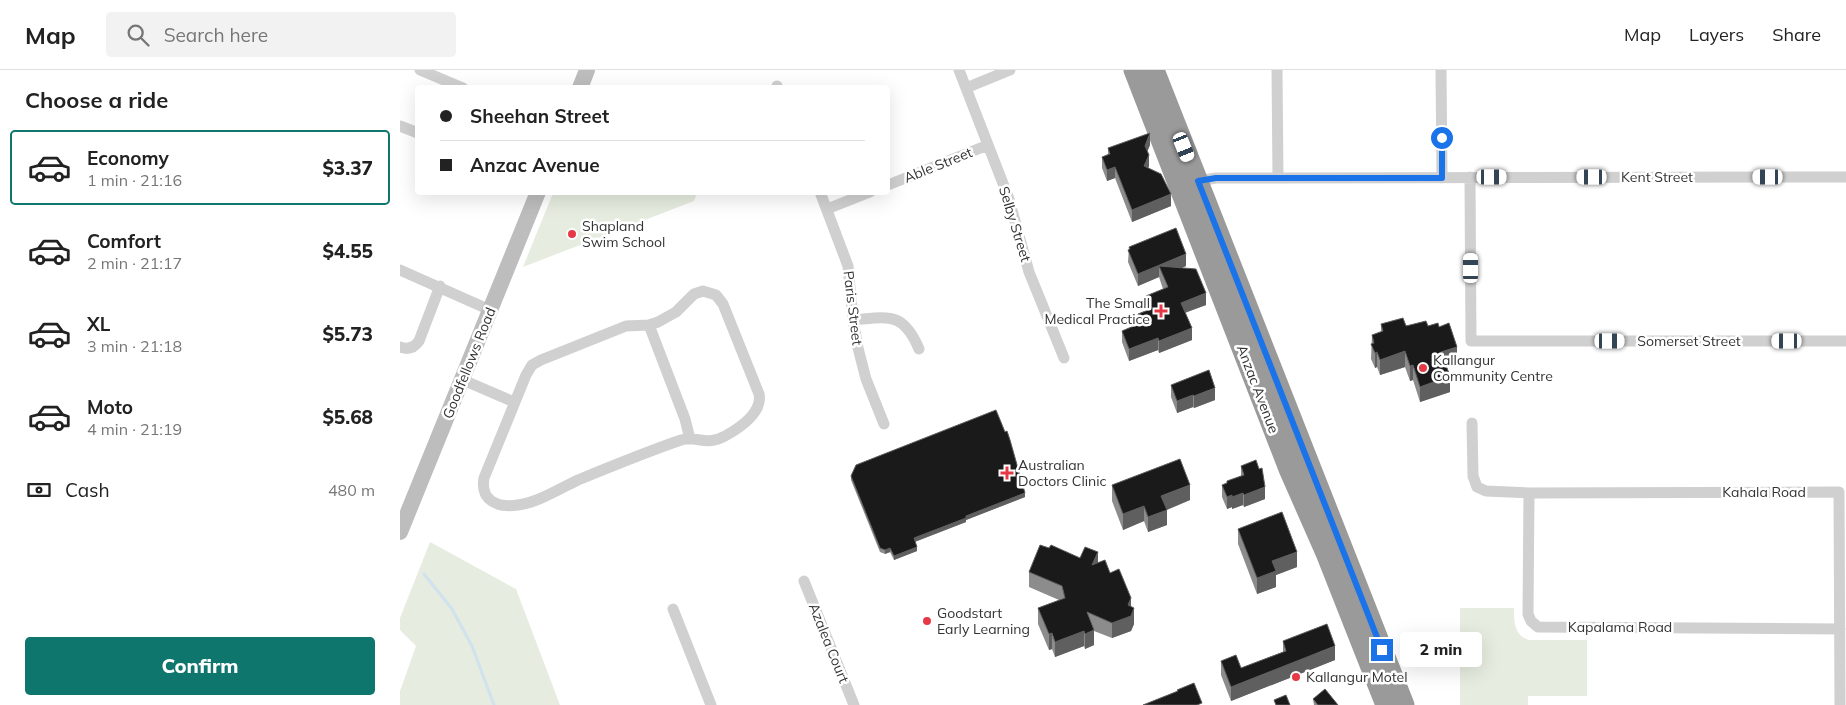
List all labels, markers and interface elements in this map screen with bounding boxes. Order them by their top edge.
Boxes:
search box [106,12,456,57]
text: Map [25,20,76,50]
icon: search [124,21,152,49]
text: Search here [164,23,268,47]
text: Map [1624,23,1661,46]
text: Layers [1689,23,1744,46]
text: Share [1772,23,1821,46]
text: Choose a ride [25,86,168,114]
text: Sheehan Street [470,104,609,128]
route start [1431,127,1453,149]
car [1171,130,1196,164]
street label: Able Street [901,143,975,187]
icon: car [27,145,72,190]
text: Economy [87,146,169,170]
text: Anzac Avenue [470,153,600,177]
text: $3.37 [322,156,373,180]
street label: Kent Street [1621,168,1693,186]
text: 1 min · 21:16 [87,170,182,190]
car [1477,170,1507,185]
car [1577,170,1607,185]
car [1753,170,1783,185]
street label: Selby Street [995,184,1035,264]
place label: Shapland Swim School [582,217,665,251]
icon: car [27,228,72,273]
marker: Shapland Swim School [566,228,578,240]
text: Comfort [87,229,161,253]
text: $4.55 [322,239,373,263]
text: 2 min · 21:17 [87,253,182,273]
car [1463,253,1478,283]
street label: Paris Street [840,270,867,346]
place label: The Small Medical Practice [1044,294,1150,328]
marker: The Small Medical Practice [1154,304,1168,318]
street label: Goodfellows Road [439,305,499,421]
icon: car [27,311,72,356]
text: XL [87,312,110,336]
text: $5.73 [322,322,373,346]
street label: Somerset Street [1637,332,1741,350]
car [1595,334,1625,349]
car [1772,334,1802,349]
text: 3 min · 21:18 [87,336,182,356]
street label: Anzac Avenue [1233,342,1283,436]
place label: Kallangur Community Centre [1433,351,1553,385]
marker: Kallangur Community Centre [1417,362,1429,374]
icon: car [27,394,72,439]
text: Moto [87,395,133,419]
text: $5.68 [322,405,373,429]
text: 4 min · 21:19 [87,419,182,439]
place label: Australian Doctors Clinic [1018,456,1107,490]
marker: Australian Doctors Clinic [1000,466,1014,480]
icon: cash [25,476,53,504]
text: Cash [65,478,110,502]
text: 480 m [328,480,375,500]
street label: Kahala Road [1722,483,1806,501]
street label: Azalea Court [805,600,853,686]
place label: Goodstart Early Learning [937,604,1030,638]
marker: Goodstart Early Learning [921,615,933,627]
street label: Kapalama Road [1568,618,1672,636]
callout: 2 min [1400,632,1482,668]
button: Confirm [25,637,375,695]
route end [1371,639,1393,661]
text: 2 min [1420,639,1462,659]
place label: Kallangur Motel [1306,668,1408,686]
marker: Kallangur Motel [1290,671,1302,683]

